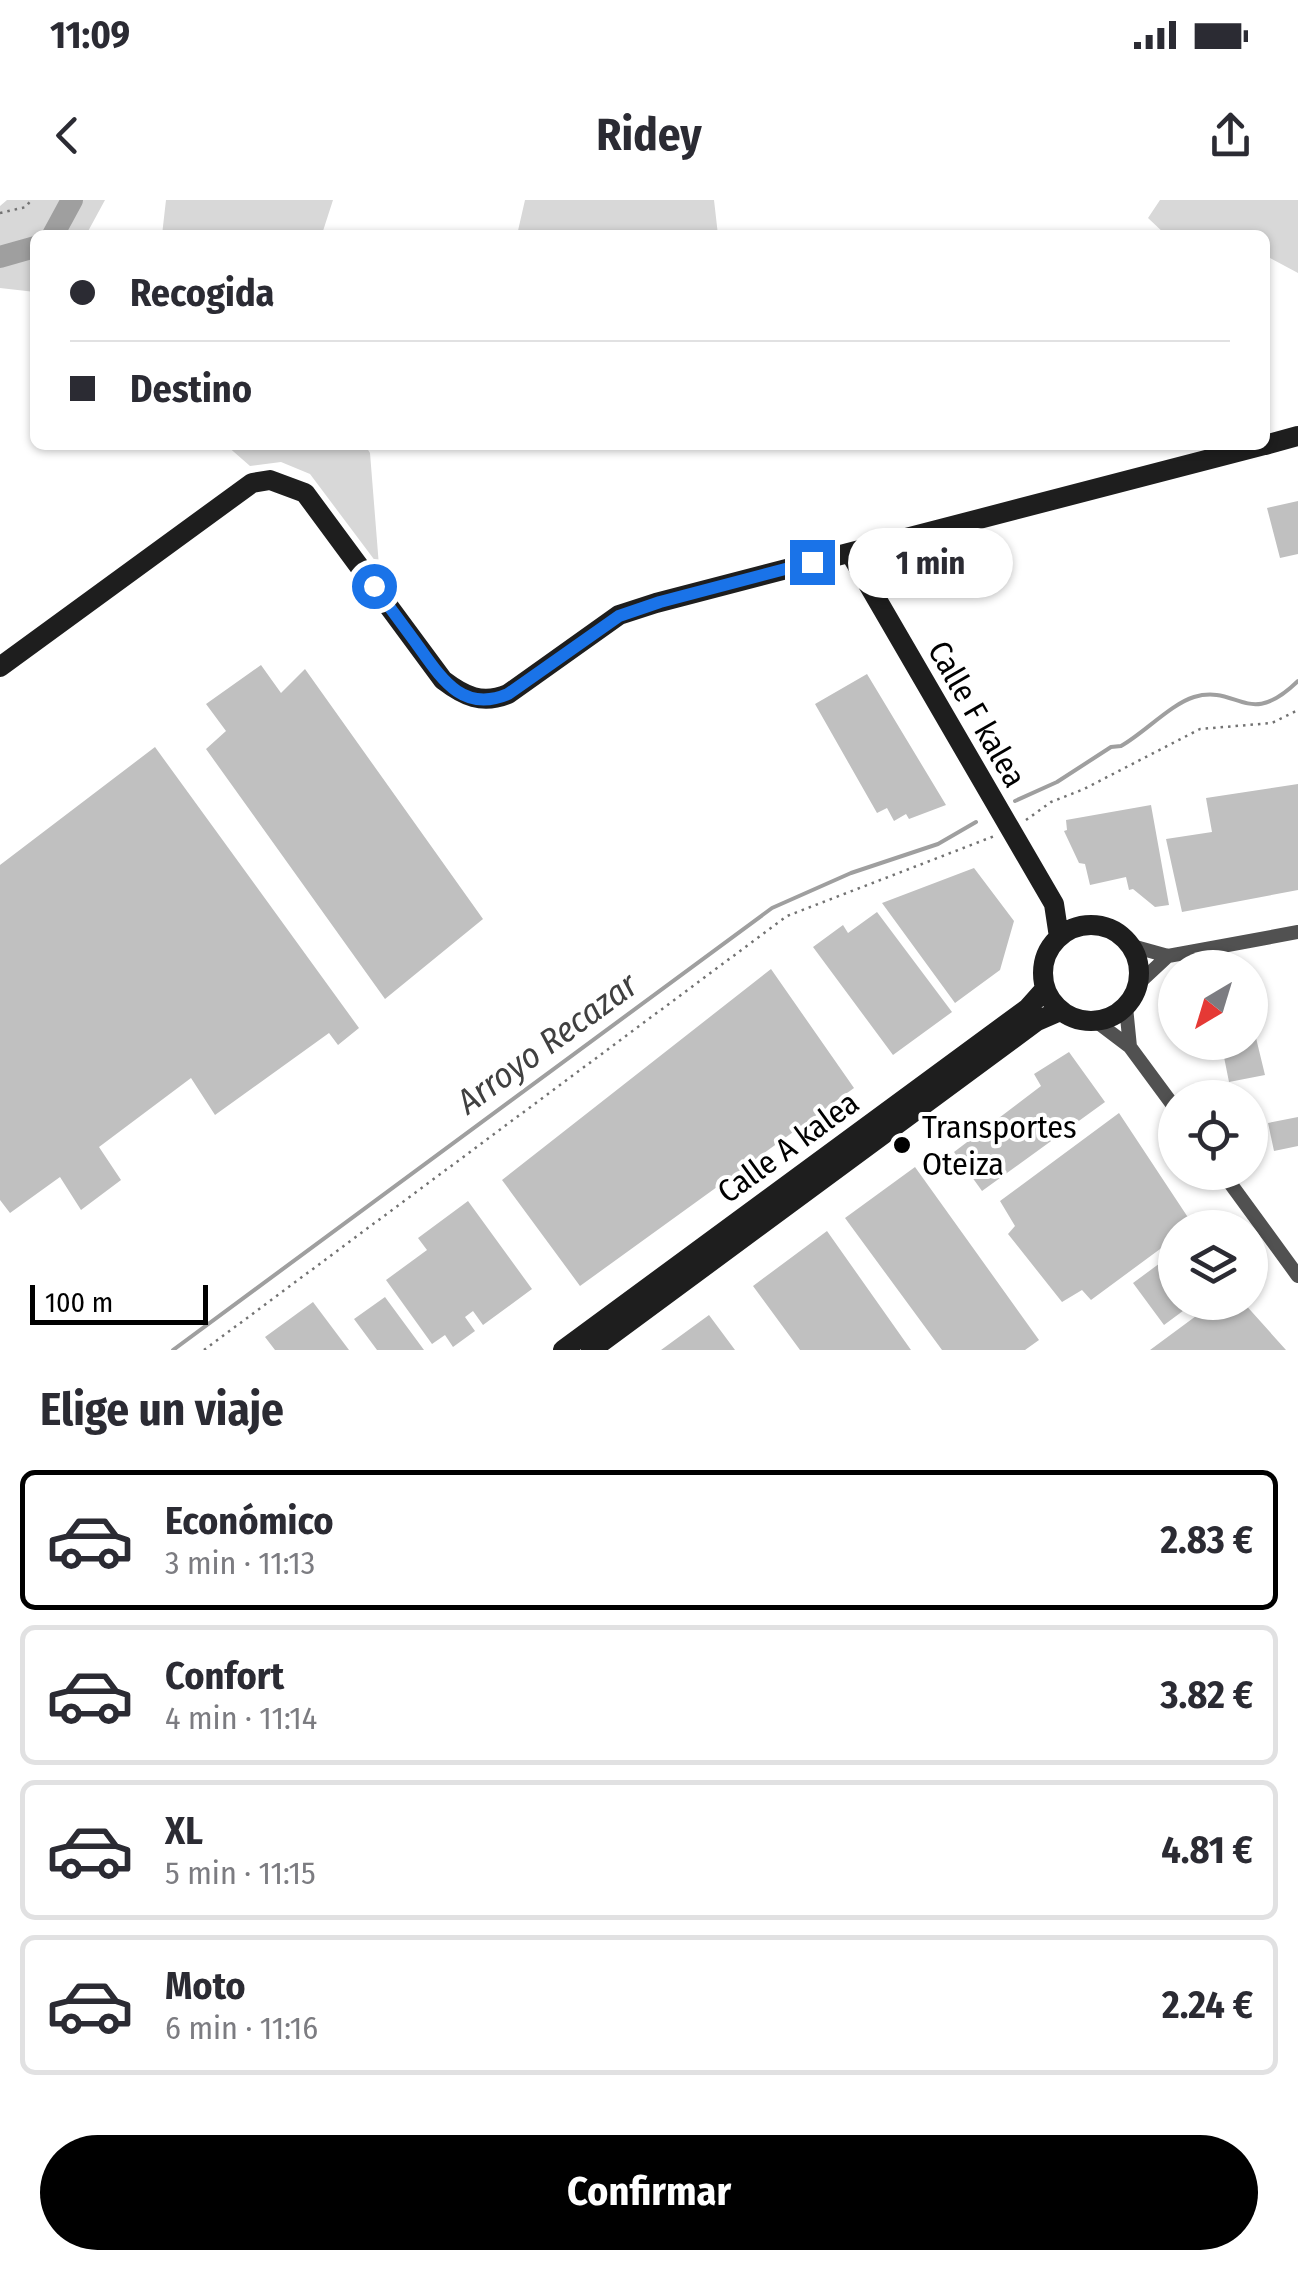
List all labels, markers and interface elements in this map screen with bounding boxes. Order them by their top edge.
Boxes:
text: 11:09 [50,12,130,58]
icon: back [40,108,95,163]
text: Ridey [596,108,702,162]
icon: share [1203,108,1258,163]
text: Recogida [130,270,274,316]
text: Destino [130,366,252,412]
callout: 1 min [847,527,1012,597]
route end [790,540,835,585]
text: 1 min [896,544,965,582]
route start [352,564,397,609]
street label: Calle F kalea [920,634,1034,794]
north arrow [1158,950,1268,1060]
map controls [1158,950,1268,1320]
water label: Arroyo Recazar [447,962,647,1124]
button: locate [1158,1080,1268,1190]
street label: Calle A kalea [710,1083,866,1211]
place label: Transportes Oteiza [922,1108,1077,1183]
marker: Transportes Oteiza [891,1134,913,1156]
button: layers [1158,1210,1268,1320]
scale bar [30,1280,208,1324]
text: 100 m [45,1286,113,1319]
text: Elige un viaje [40,1383,284,1437]
icon: car [45,1495,135,1585]
text: Económico [165,1498,334,1544]
text: 2.83 € [1160,1517,1253,1563]
text: 3 min · 11:13 [165,1544,315,1582]
icon: car [45,1650,135,1740]
text: Confort [165,1653,284,1699]
text: 3.82 € [1161,1672,1253,1718]
text: 4 min · 11:14 [165,1699,317,1737]
icon: car [45,1805,135,1895]
text: XL [165,1808,203,1854]
text: 4.81 € [1161,1827,1253,1873]
text: 5 min · 11:15 [165,1854,316,1892]
icon: car [45,1960,135,2050]
text: Moto [165,1963,246,2009]
text: 2.24 € [1162,1982,1253,2028]
text: 6 min · 11:16 [165,2009,318,2047]
button: Confirmar [40,2135,1258,2250]

